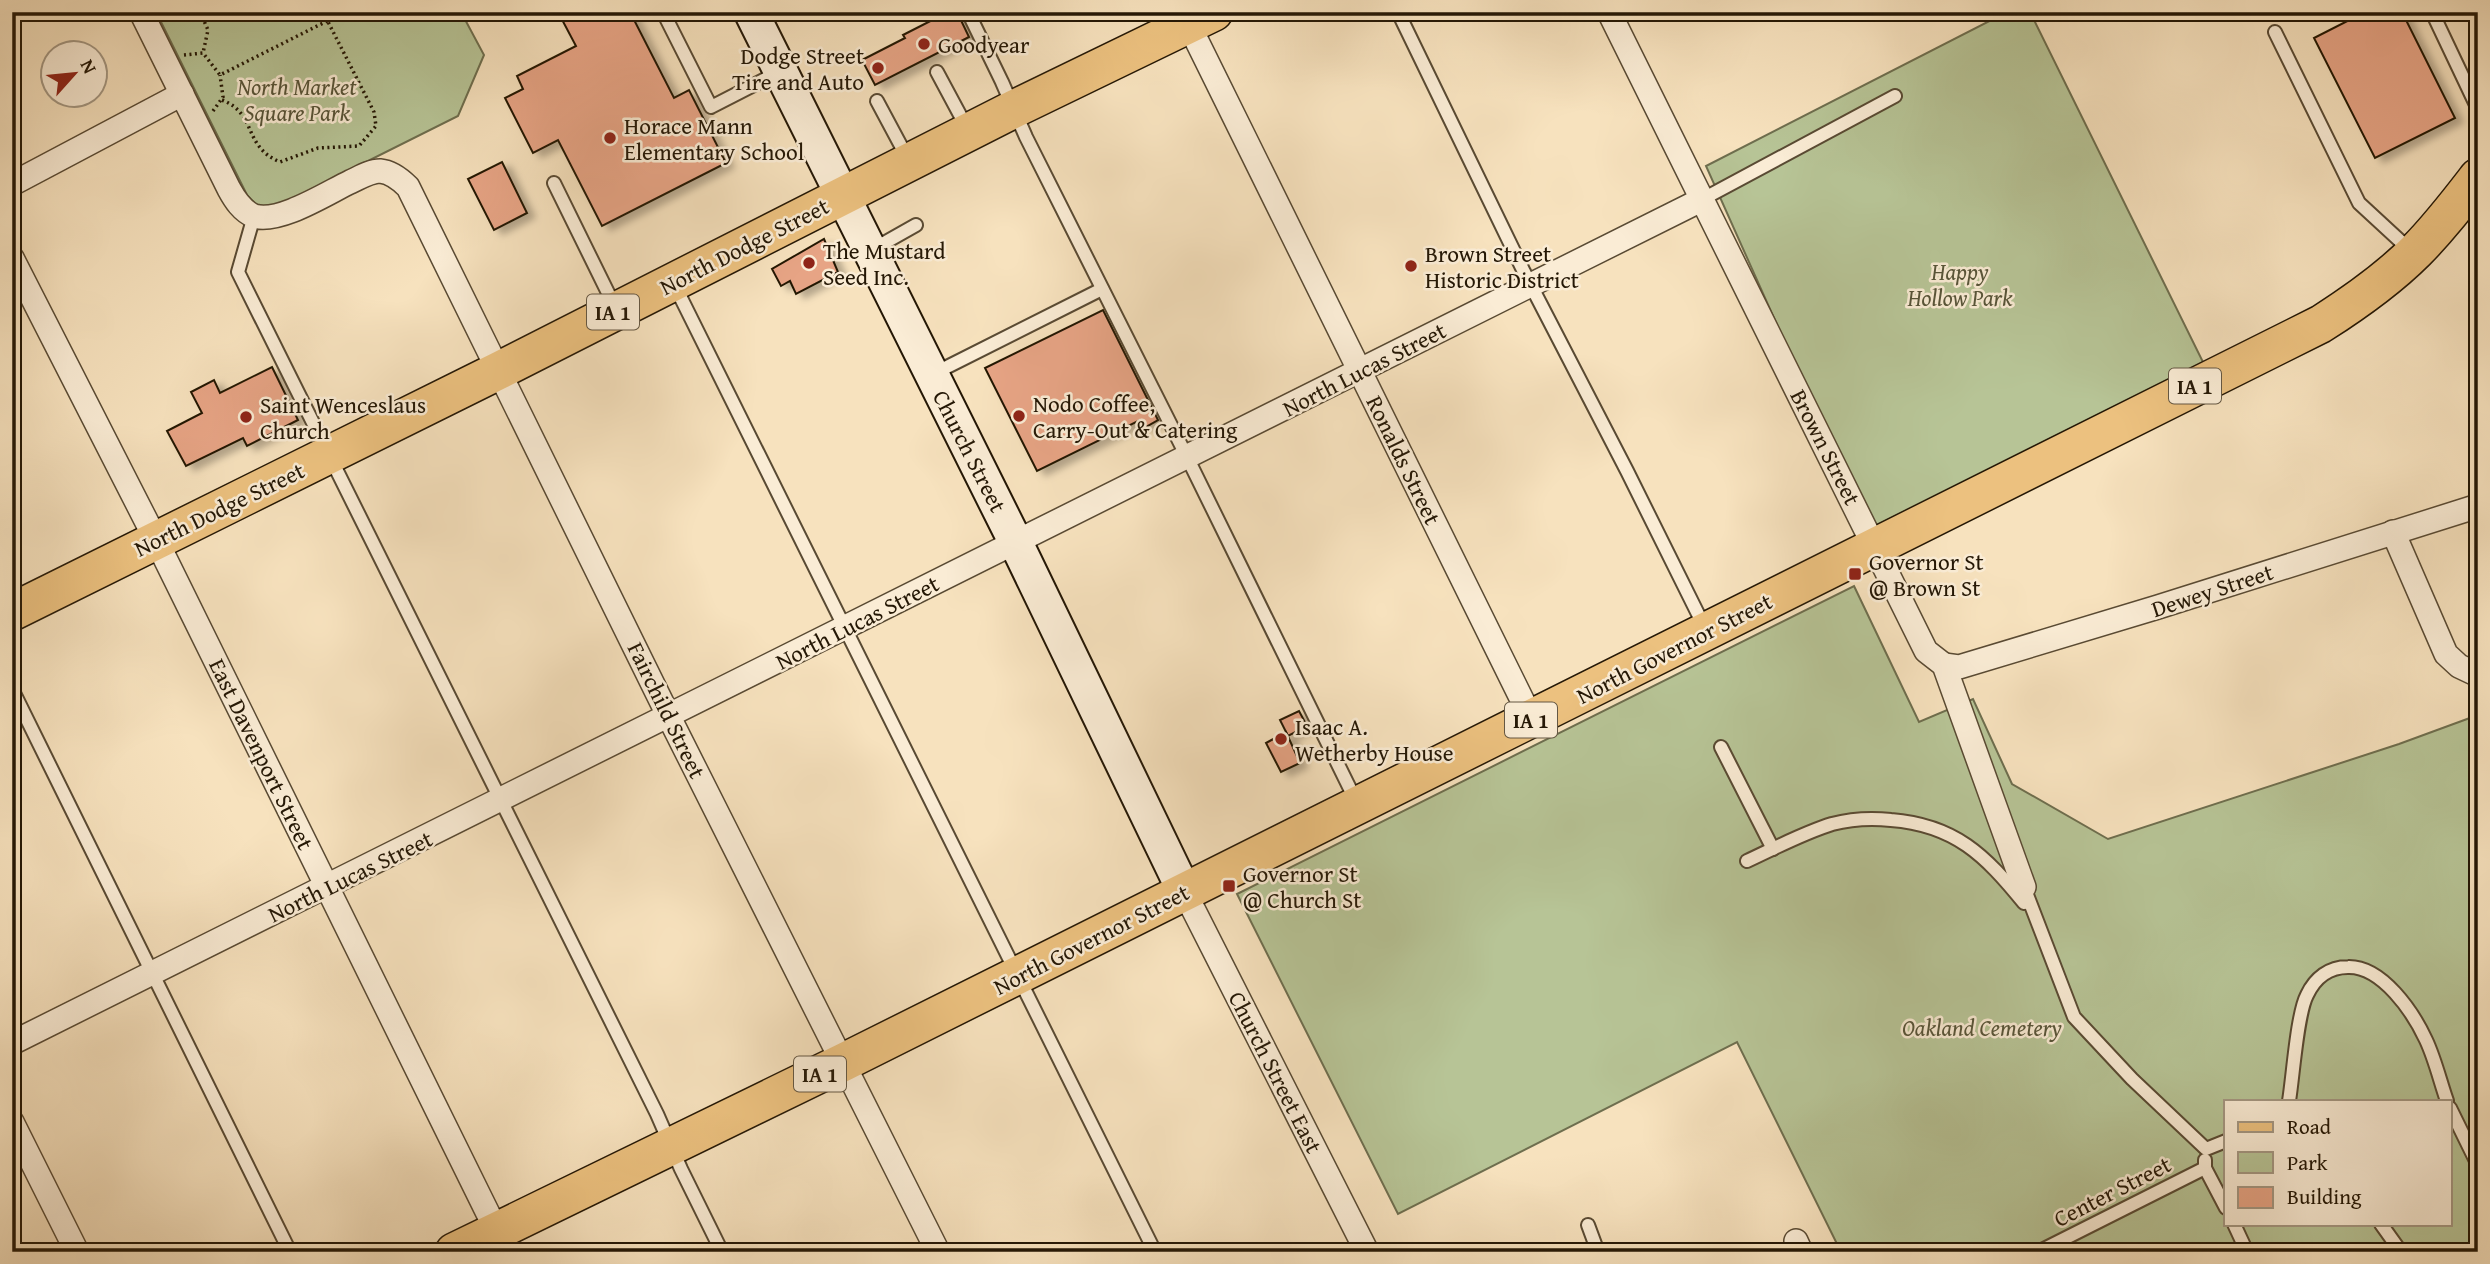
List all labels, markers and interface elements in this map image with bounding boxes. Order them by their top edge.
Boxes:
place label: Goodyear [938,28,1030,61]
marker: Goodyear [916,36,932,52]
north arrow [38,38,108,108]
place label: Dodge Street Tire and Auto [732,39,864,98]
text: N [74,54,105,79]
marker: Dodge Street Tire and Auto [870,60,886,76]
park label: North Market Square Park [236,70,357,129]
place label: Horace Mann Elementary School [624,109,804,168]
marker: Horace Mann Elementary School [602,130,618,146]
street label: North Dodge Street [654,189,834,303]
place label: The Mustard Seed Inc. [823,234,946,293]
place label: Brown Street Historic District [1425,237,1579,296]
marker: The Mustard Seed Inc. [801,255,817,271]
park label: Happy Hollow Park [1906,255,2013,314]
marker: Brown Street Historic District [1403,258,1419,274]
road number: IA 1 [587,294,639,330]
street label: North Lucas Street [1277,314,1451,424]
road number: IA 1 [2169,368,2221,404]
street label: Brown Street [1783,383,1869,511]
street label: Church Street [925,384,1015,518]
place label: Nodo Coffee, Carry-Out & Catering [1033,387,1238,446]
place label: Saint Wenceslaus Church [260,388,426,447]
street label: Ronalds Street [1359,390,1449,530]
marker: Nodo Coffee, Carry-Out & Catering [1011,408,1027,424]
marker: Saint Wenceslaus Church [238,409,254,425]
street label: North Dodge Street [128,453,310,565]
place label: Governor St @ Brown St [1869,545,1984,604]
street label: Dewey Street [2147,555,2277,625]
marker: Governor St @ Brown St [1847,566,1863,582]
street label: North Lucas Street [770,567,944,677]
street label: North Governor Street [1570,584,1778,712]
street label: Fairchild Street [620,636,714,784]
street label: East Davenport Street [201,653,323,855]
road number: IA 1 [1505,702,1557,738]
place label: Isaac A. Wetherby House [1295,710,1454,769]
marker: Isaac A. Wetherby House [1273,731,1289,747]
street label: North Lucas Street [262,822,438,930]
place label: Governor St @ Church St [1243,857,1361,916]
street label: North Governor Street [987,875,1195,1003]
marker: Governor St @ Church St [1221,878,1237,894]
street label: Church Street East [1221,985,1331,1159]
park label: Oakland Cemetery [1902,1011,2062,1044]
road number: IA 1 [794,1056,846,1092]
legend [2224,1100,2452,1226]
text: Road [2287,1111,2332,1142]
street label: Center Street [2048,1147,2176,1235]
text: Park [2287,1147,2328,1178]
text: Building [2287,1181,2362,1212]

